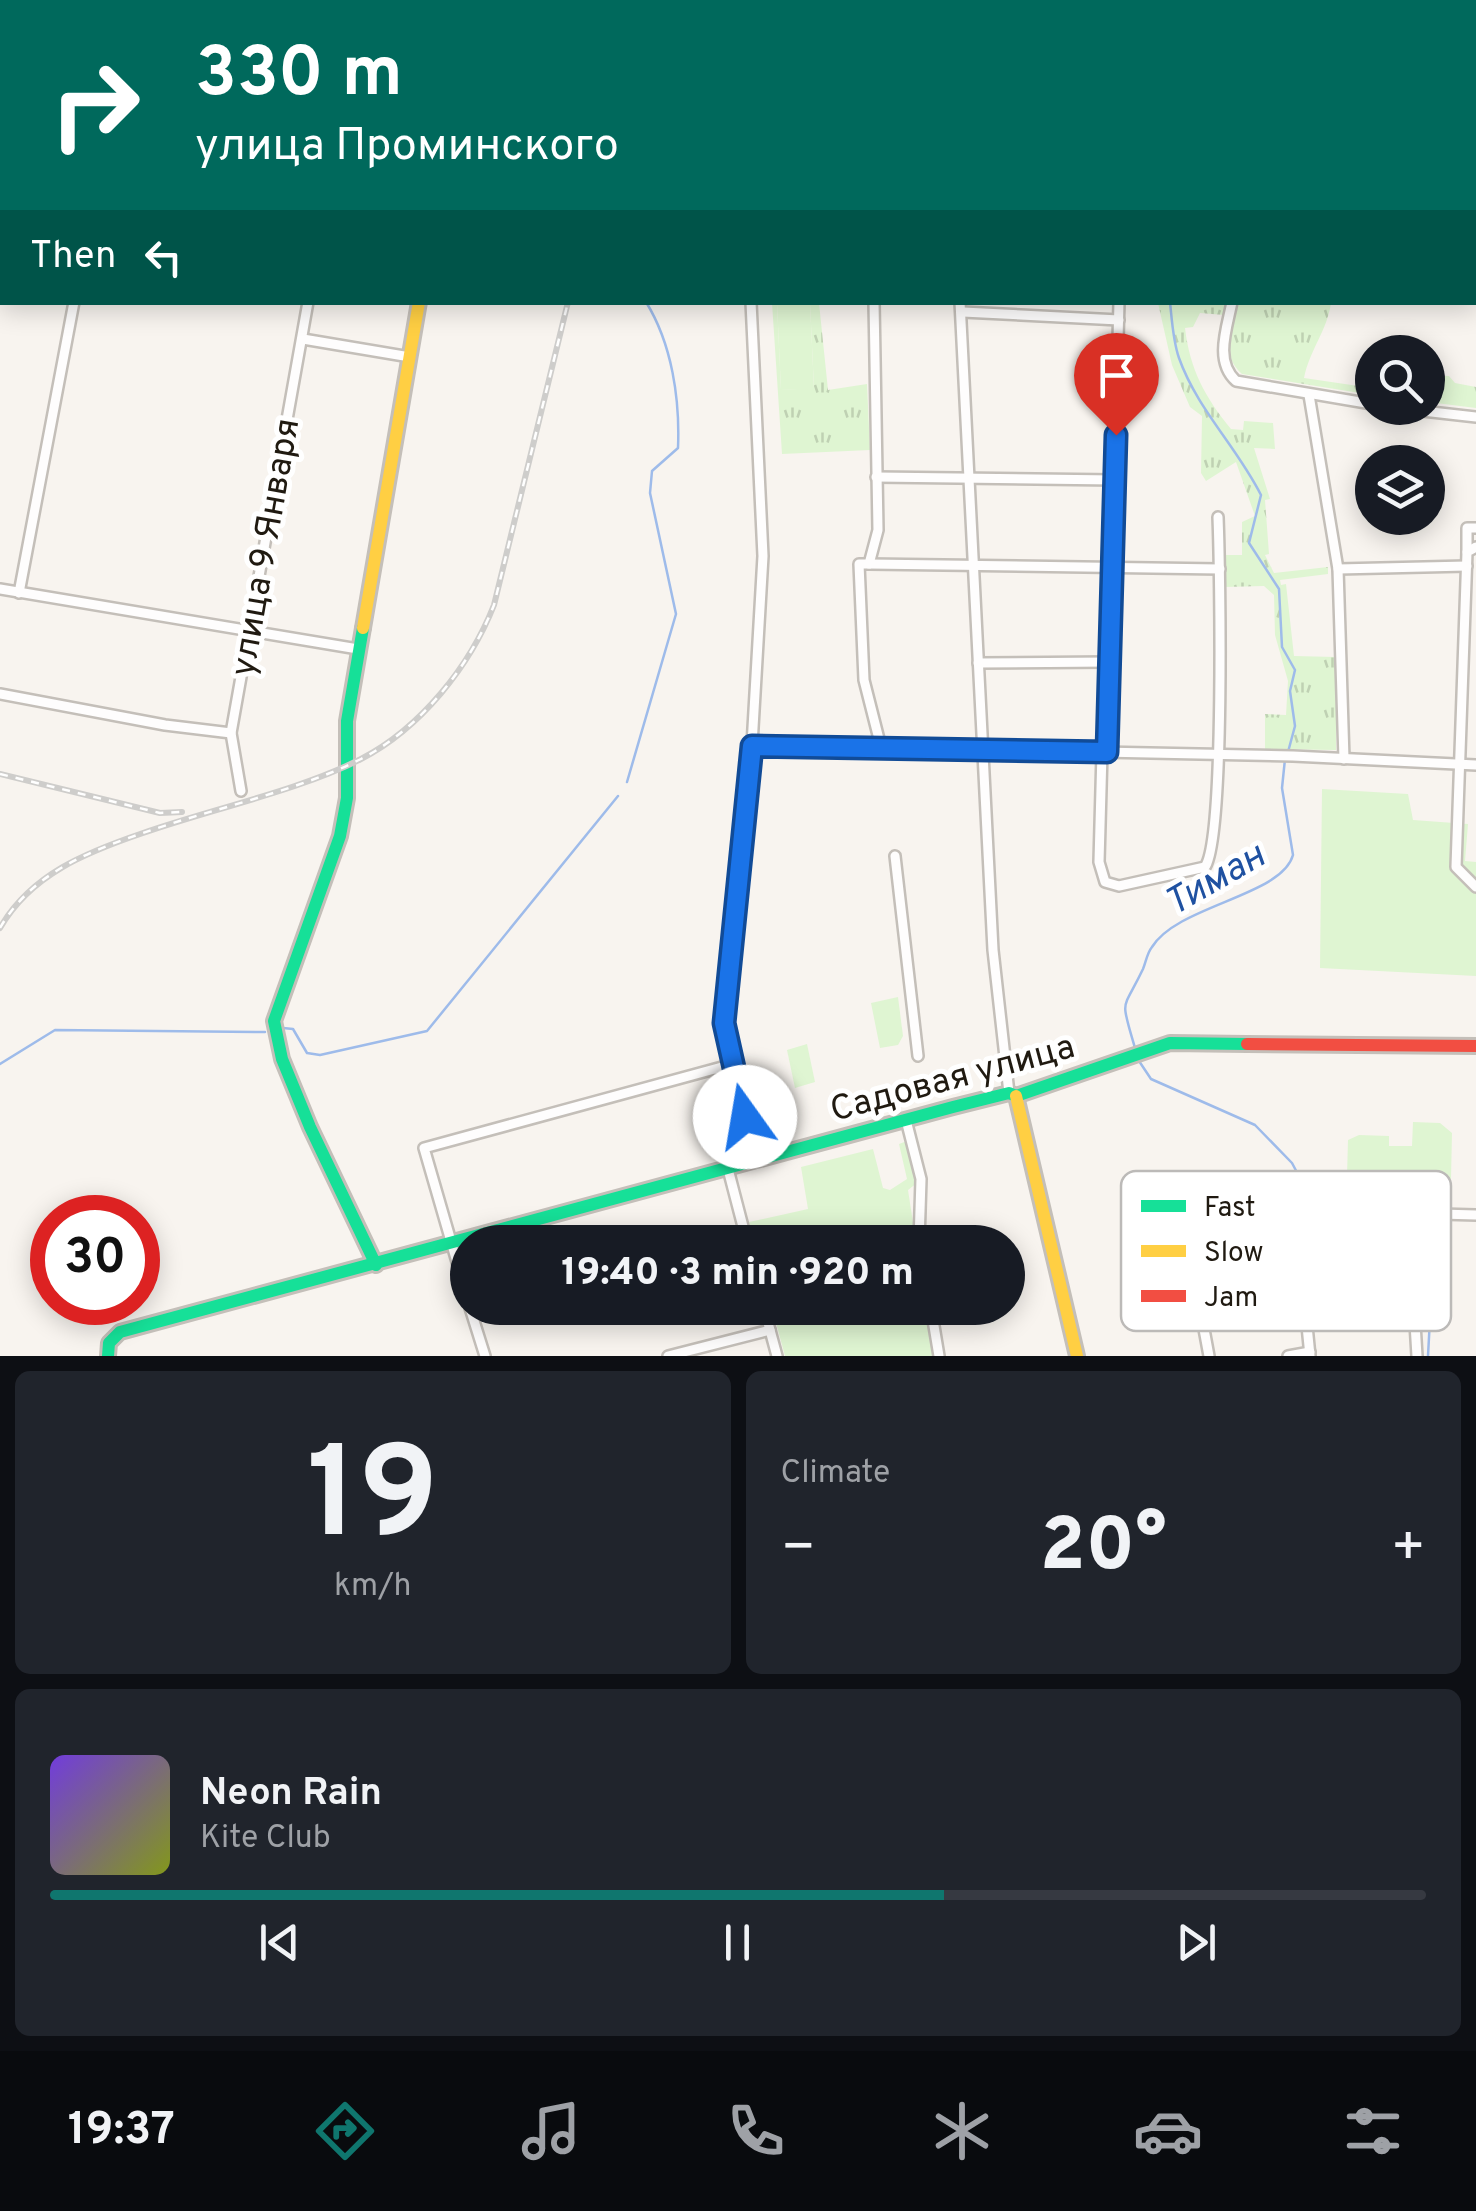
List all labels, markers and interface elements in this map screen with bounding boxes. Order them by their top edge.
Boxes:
text: 330 m [195,32,403,121]
icon: right [30,40,160,170]
text: улица Проминского [195,119,619,176]
icon: left [136,230,191,285]
text: Then [30,233,116,282]
pin [1074,333,1159,436]
map controls [1355,335,1445,535]
button: search [1355,335,1445,425]
icon: arrive [1089,348,1144,403]
street label: улица 9 Января [223,415,311,680]
button: layers [1355,445,1445,535]
water label: Тиман [1157,832,1276,929]
street label: Садовая улица [826,1026,1080,1134]
position arrow [693,1065,797,1169]
legend [1121,1171,1451,1331]
text: Fast [1204,1191,1256,1227]
speed limit sign: 30 [30,1195,160,1325]
text: Slow [1204,1236,1263,1272]
text: 19:40 · 3 min · 920 m [561,1250,914,1299]
text: Jam [1204,1281,1258,1317]
text: 19 [307,1419,439,1584]
text: Climate [781,1454,890,1494]
text: 20° [1040,1502,1167,1597]
text: − [781,1515,816,1585]
text: + [1391,1515,1426,1585]
text: km/h [334,1567,412,1607]
text: Neon Rain [200,1770,382,1819]
text: Kite Club [200,1819,331,1859]
icon: previous [252,1915,307,1970]
icon: pause [710,1915,765,1970]
icon: next [1169,1915,1224,1970]
icon: directions [310,2096,380,2166]
icon: music [516,2096,586,2166]
icon: phone [721,2096,791,2166]
icon: climate [927,2096,997,2166]
icon: car [1133,2096,1203,2166]
icon: filters [1338,2096,1408,2166]
text: 19:37 [68,2103,175,2160]

